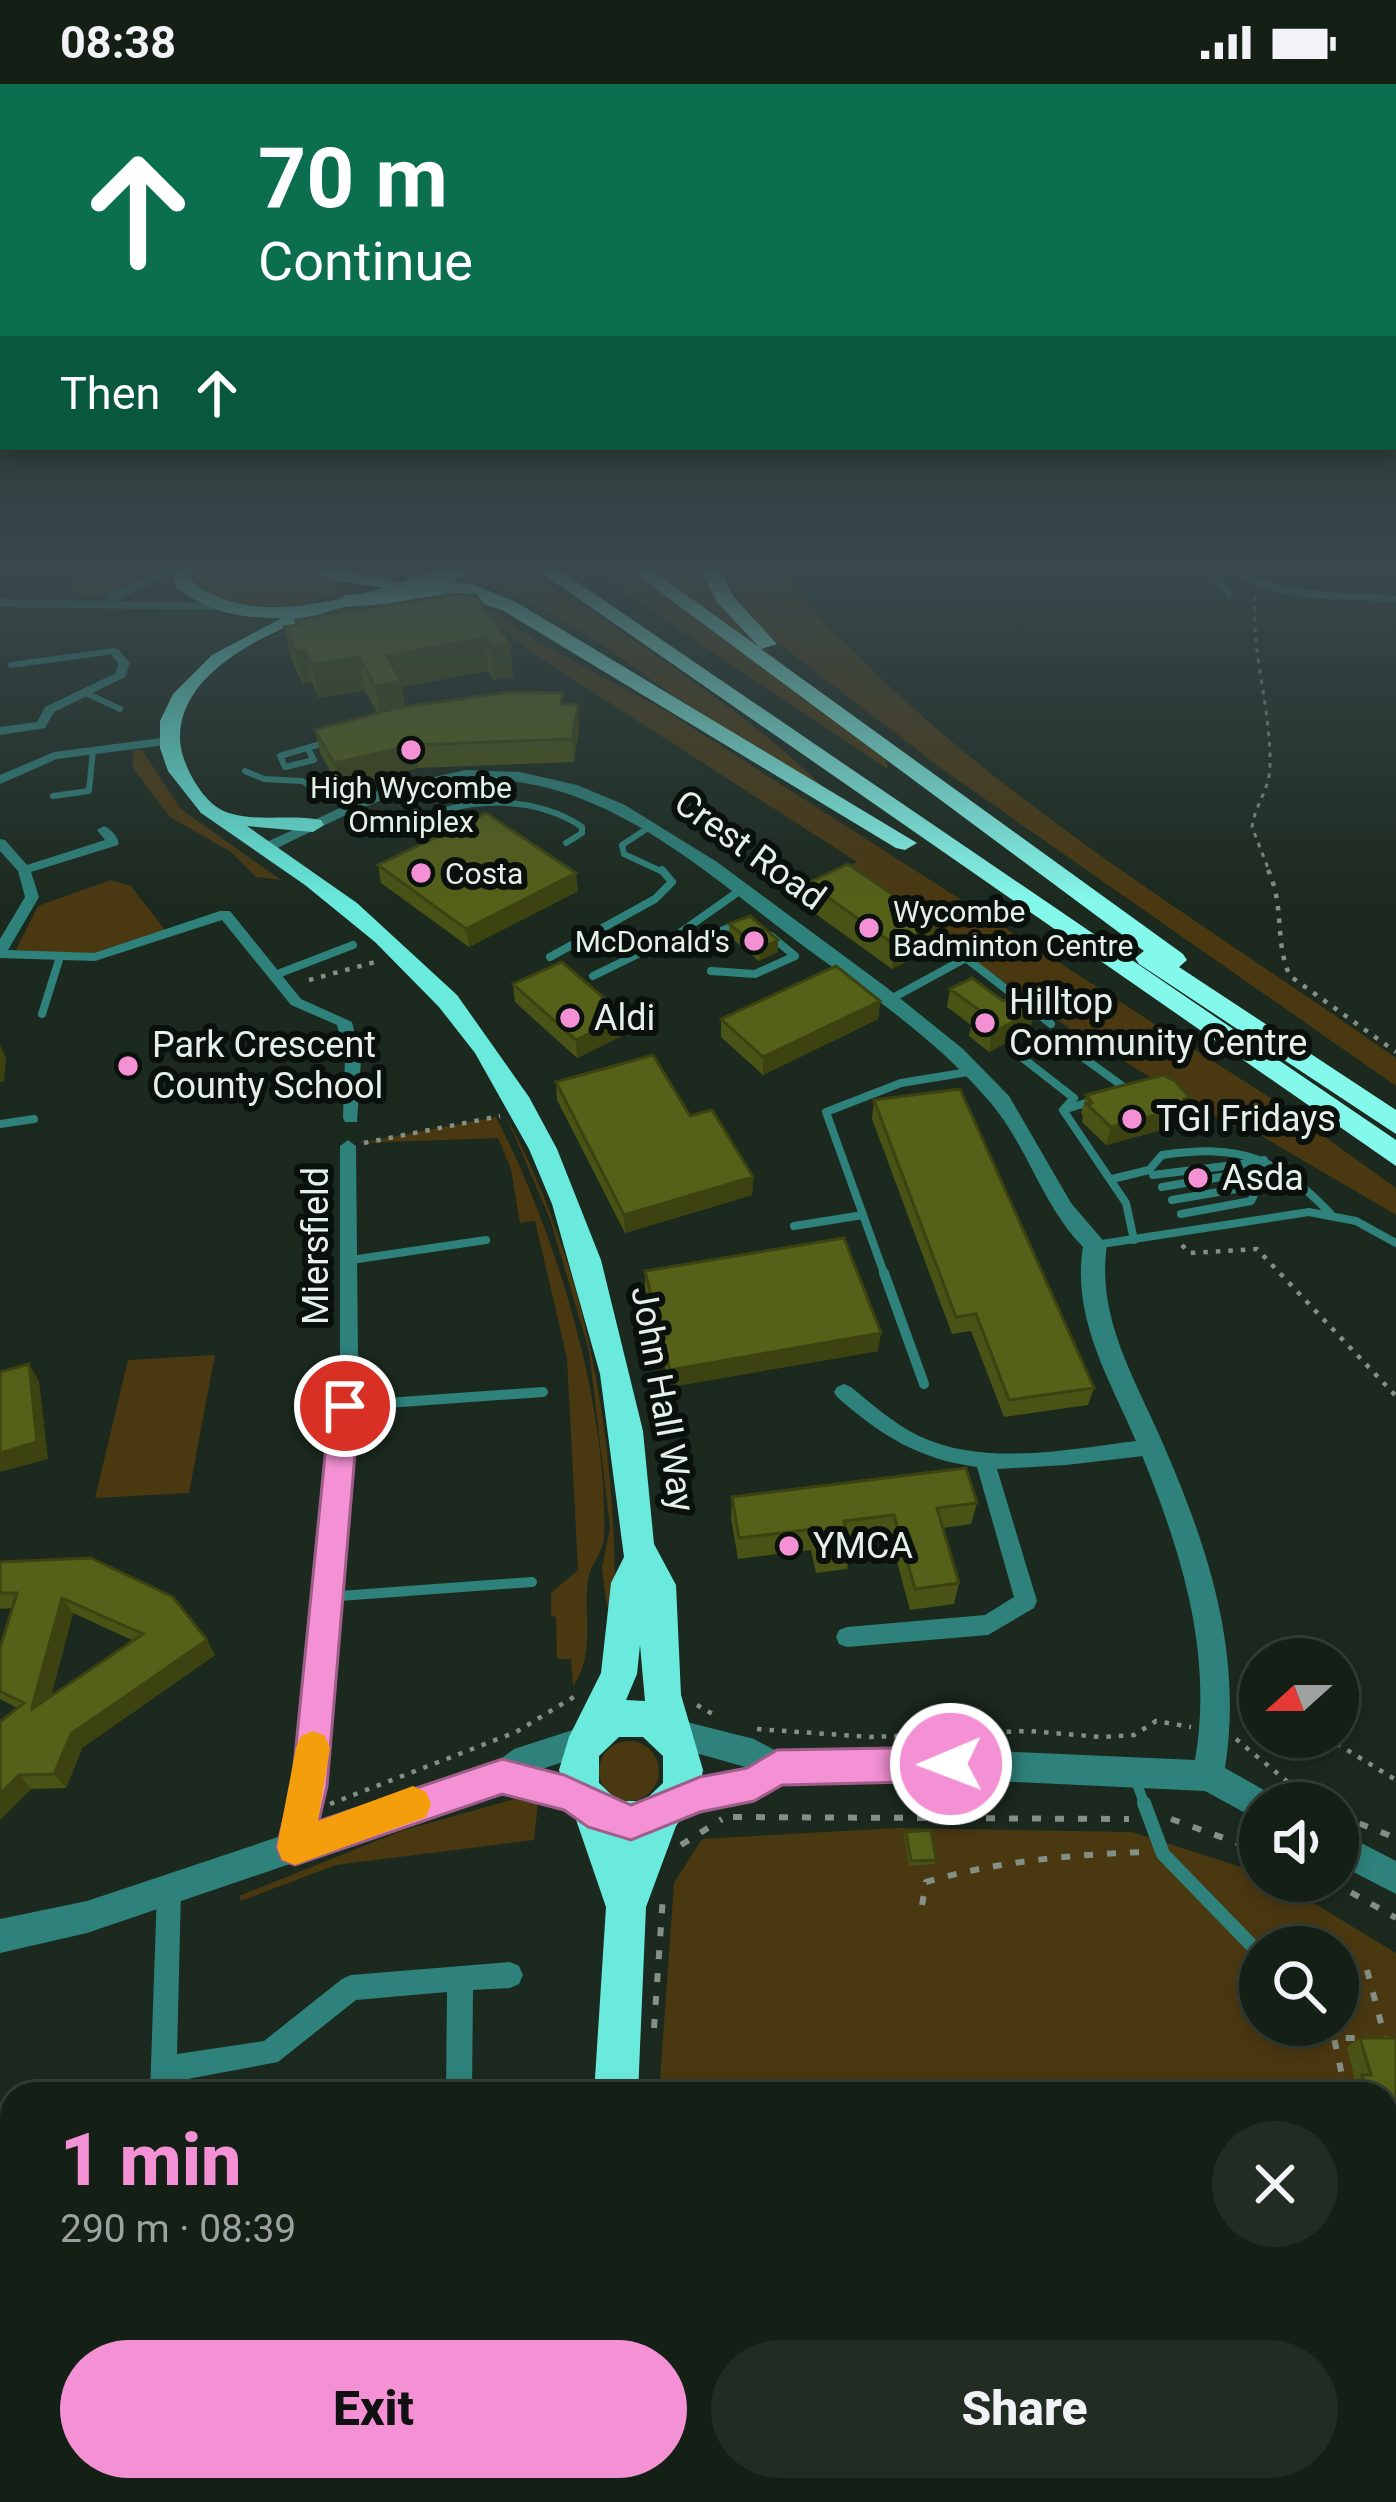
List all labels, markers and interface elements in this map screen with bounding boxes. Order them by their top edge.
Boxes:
text: 08:38 [60,16,176,69]
text: 70 m [258,129,448,228]
icon: ahead [60,132,216,288]
text: Continue [258,230,473,293]
icon: ahead [184,360,250,426]
text: Then [60,367,160,420]
marker: High Wycombe Omniplex [398,737,424,763]
place label: High Wycombe Omniplex [310,770,512,839]
street label: Crest Road [666,781,834,919]
place label: Costa [445,856,523,891]
marker: Costa [408,860,434,886]
place label: Wycombe Badminton Centre [893,894,1133,963]
marker: Wycombe Badminton Centre [856,915,882,941]
place label: McDonald's [575,924,730,959]
marker: McDonald's [741,928,767,954]
place label: Hilltop Community Centre [1009,981,1307,1064]
place label: Aldi [594,997,655,1039]
marker: Aldi [557,1005,583,1031]
marker: Hilltop Community Centre [972,1010,998,1036]
place label: Park Crescent County School [152,1024,383,1107]
marker: Park Crescent County School [115,1053,141,1079]
place label: TGI Fridays [1156,1098,1336,1140]
marker: TGI Fridays [1119,1106,1145,1132]
place label: Asda [1222,1157,1304,1199]
marker: Asda [1185,1165,1211,1191]
street label: Miersfield [295,1167,337,1325]
street label: John Hall Way [622,1283,704,1515]
pin [294,1355,396,1457]
icon: arrive [312,1373,378,1439]
place label: YMCA [813,1525,913,1567]
marker: YMCA [776,1533,802,1559]
north arrow [1239,1638,1359,1758]
map controls [1239,1638,1359,2046]
position arrow [888,1701,1014,1827]
button: sound [1239,1782,1359,1902]
button: search [1239,1926,1359,2046]
text: 1 min [60,2118,242,2203]
button: close [1212,2121,1338,2247]
text: 290 m · 08:39 [60,2206,296,2252]
button: Exit [60,2340,687,2478]
button: Share [711,2340,1338,2478]

